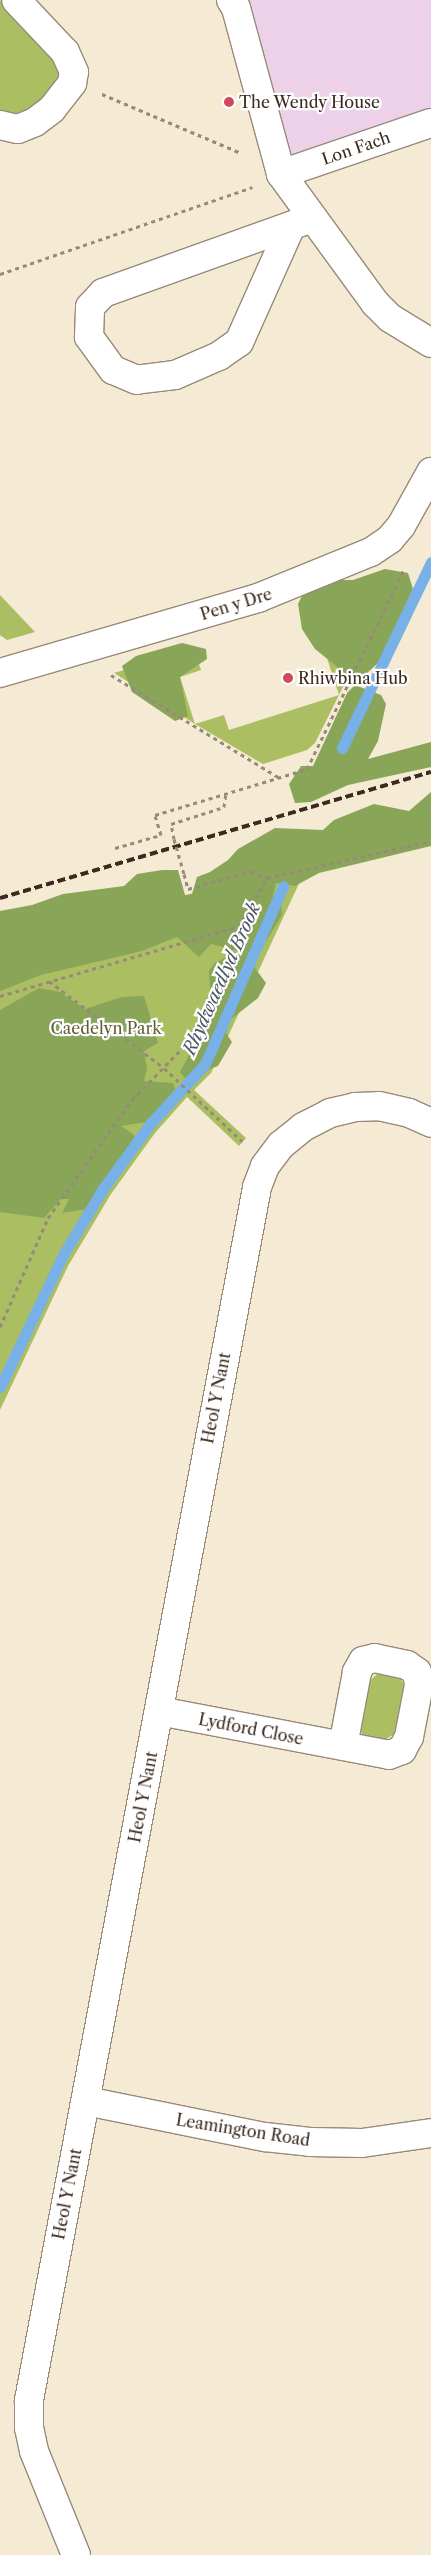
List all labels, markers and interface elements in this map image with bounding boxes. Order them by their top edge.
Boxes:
place label: The Wendy House [239,92,381,112]
marker: The Wendy House [223,96,235,108]
street label: Lon Fach [319,127,393,169]
street label: Pen y Dre [197,584,275,624]
place label: Rhiwbina Hub [298,668,408,688]
marker: Rhiwbina Hub [282,672,294,684]
water label: Rhydwaedlyd Brook [179,900,265,1058]
park label: Caedelyn Park [50,1018,162,1038]
street label: Heol Y Nant [198,1350,234,1446]
street label: Lydford Close [197,1709,305,1749]
street label: Heol Y Nant [125,1749,161,1845]
street label: Leamington Road [175,2110,311,2150]
street label: Heol Y Nant [49,2146,85,2242]

